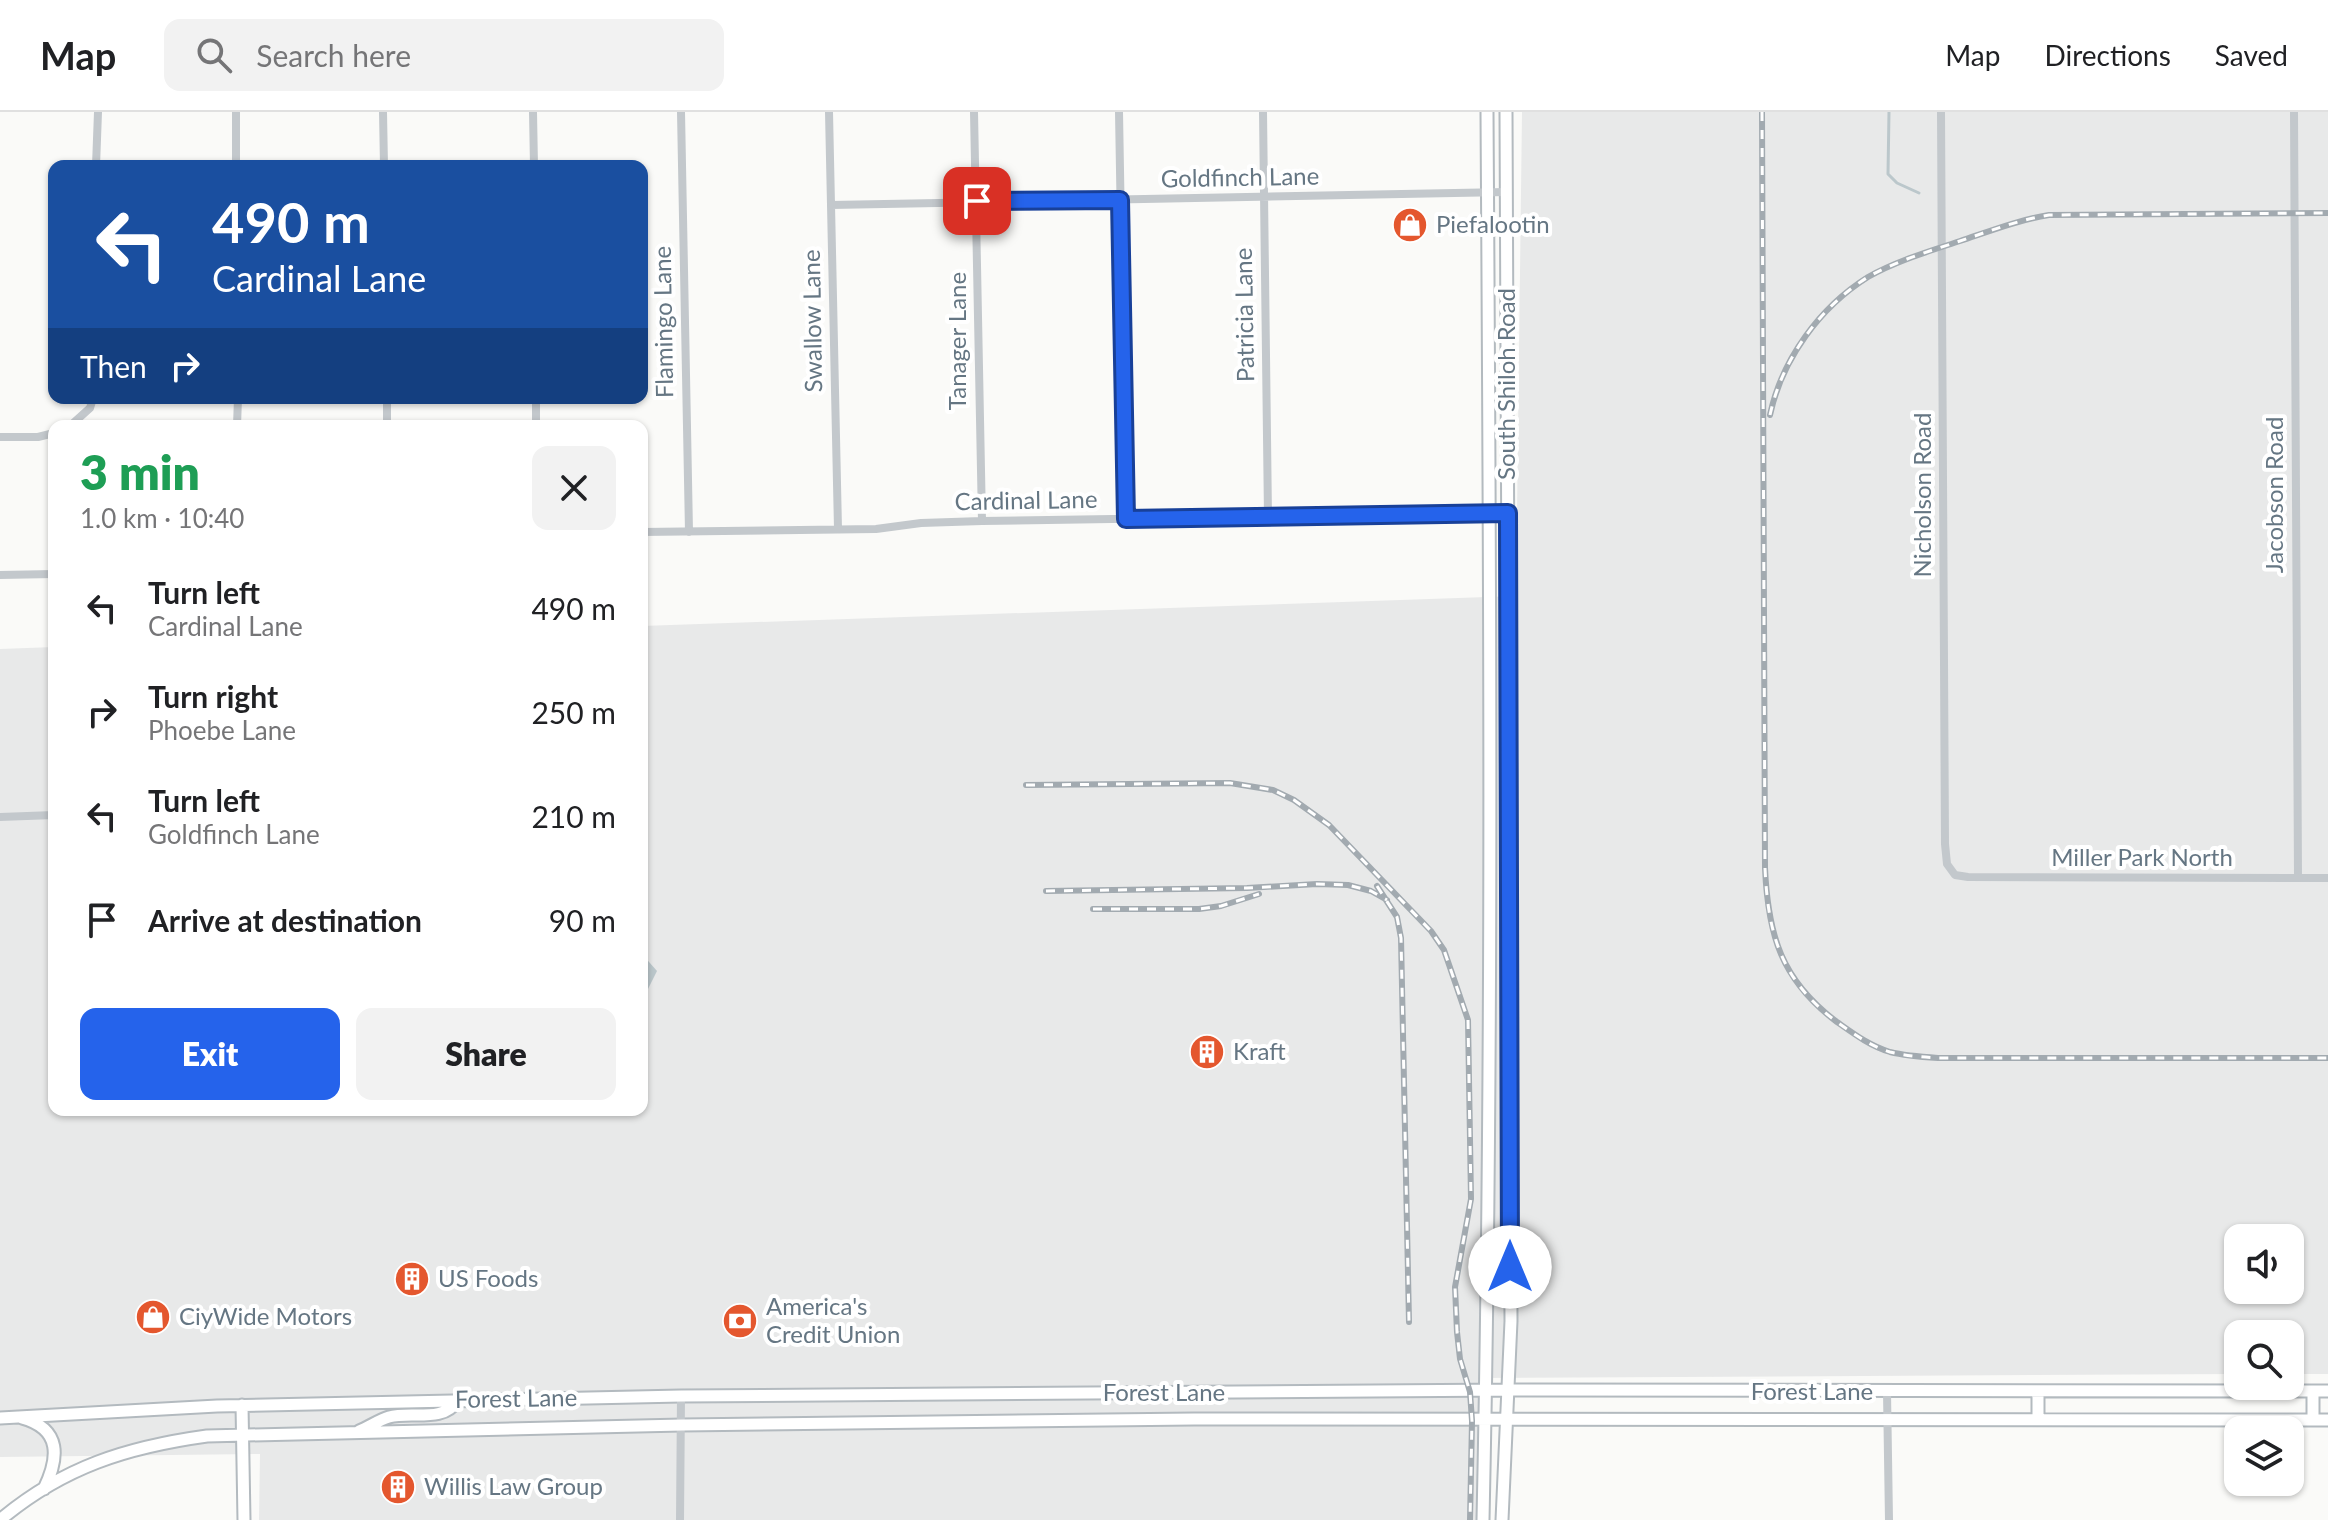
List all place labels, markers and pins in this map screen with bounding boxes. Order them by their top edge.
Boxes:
pin [943,167,1011,235]
shop icon: Piefalootin [1391,206,1429,244]
place label: Piefalootin [1436,209,1550,238]
building icon: Kraft [1188,1033,1226,1071]
place label: Kraft [1233,1036,1286,1065]
building icon: US Foods [393,1260,431,1298]
place label: US Foods [438,1263,538,1292]
place label: America's Credit Union [766,1291,900,1348]
shop icon: CiyWide Motors [134,1298,172,1336]
place label: CiyWide Motors [179,1301,352,1330]
bank icon: America's Credit Union [721,1302,759,1340]
building icon: Willis Law Group [379,1468,417,1506]
place label: Willis Law Group [424,1471,603,1500]

